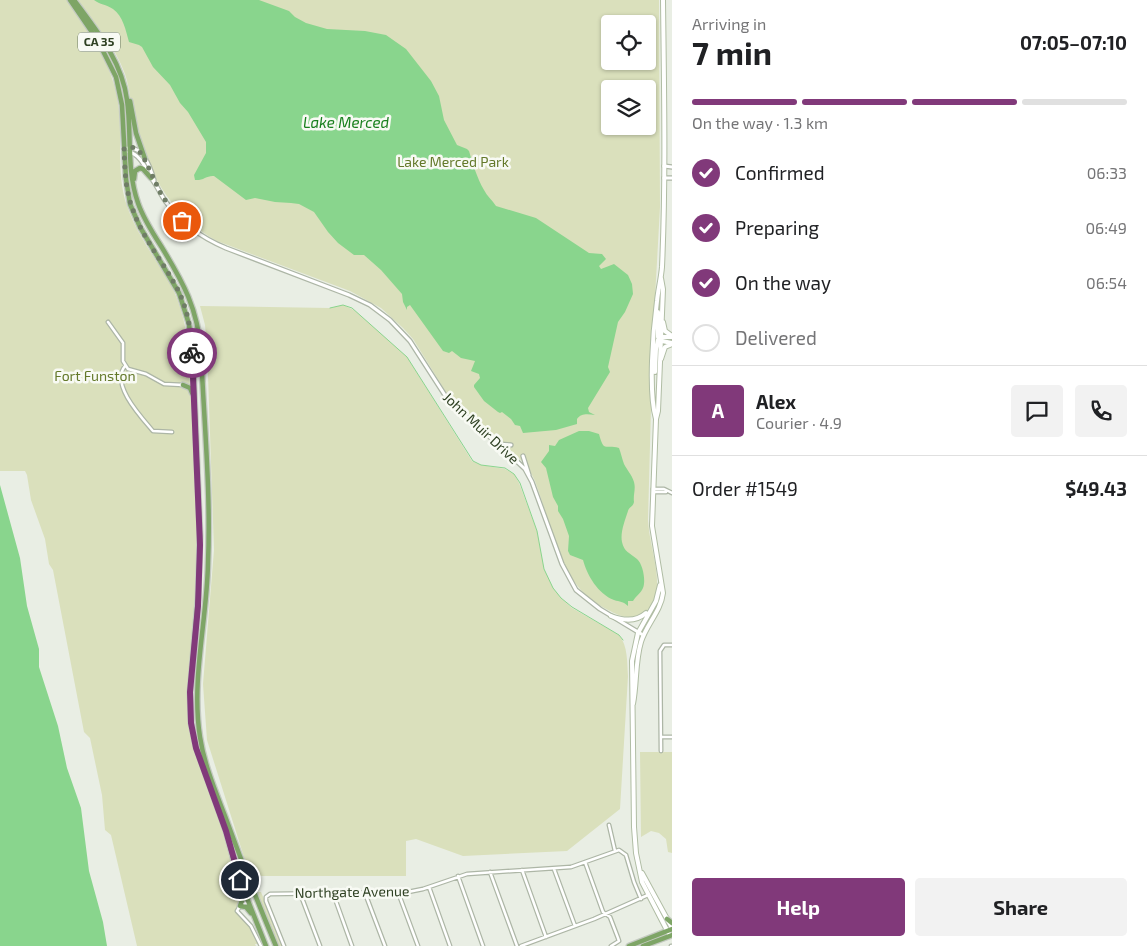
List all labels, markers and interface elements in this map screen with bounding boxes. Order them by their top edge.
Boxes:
text: Arriving in [692,14,766,33]
map controls [601,15,656,135]
button: locate [601,15,656,70]
text: 07:05–07:10 [1020,31,1127,54]
road number: CA 35 [78,32,120,52]
text: 7 min [692,33,772,71]
button: layers [601,80,656,135]
water label: Lake Merced [303,113,389,131]
text: On the way · 1.3 km [692,113,828,132]
park label: Lake Merced Park [397,153,509,170]
icon: check [692,159,720,187]
text: Confirmed [735,161,825,184]
text: 06:33 [1087,163,1127,182]
pin [161,200,203,242]
icon: bag [168,207,196,235]
icon: check [692,214,720,242]
text: Preparing [735,216,819,239]
text: 06:49 [1085,218,1127,237]
icon: check [692,269,720,297]
text: On the way [735,271,831,294]
text: 06:54 [1086,273,1127,292]
text: Delivered [735,326,817,349]
courier [167,328,217,378]
icon: bike [178,339,206,367]
park label: Fort Funston [54,367,136,384]
button: chat [1011,385,1063,437]
button: phone [1075,385,1127,437]
street label: John Muir Drive [440,388,523,467]
text: Alex [756,390,796,413]
text: A [712,399,724,422]
text: Courier · 4.9 [756,413,842,432]
text: Order #1549 [692,477,798,500]
text: $49.43 [1065,477,1127,500]
pin [219,859,261,901]
icon: home [226,866,254,894]
button: Help [692,878,905,936]
button: Share [915,878,1127,936]
street label: Northgate Avenue [294,882,410,901]

